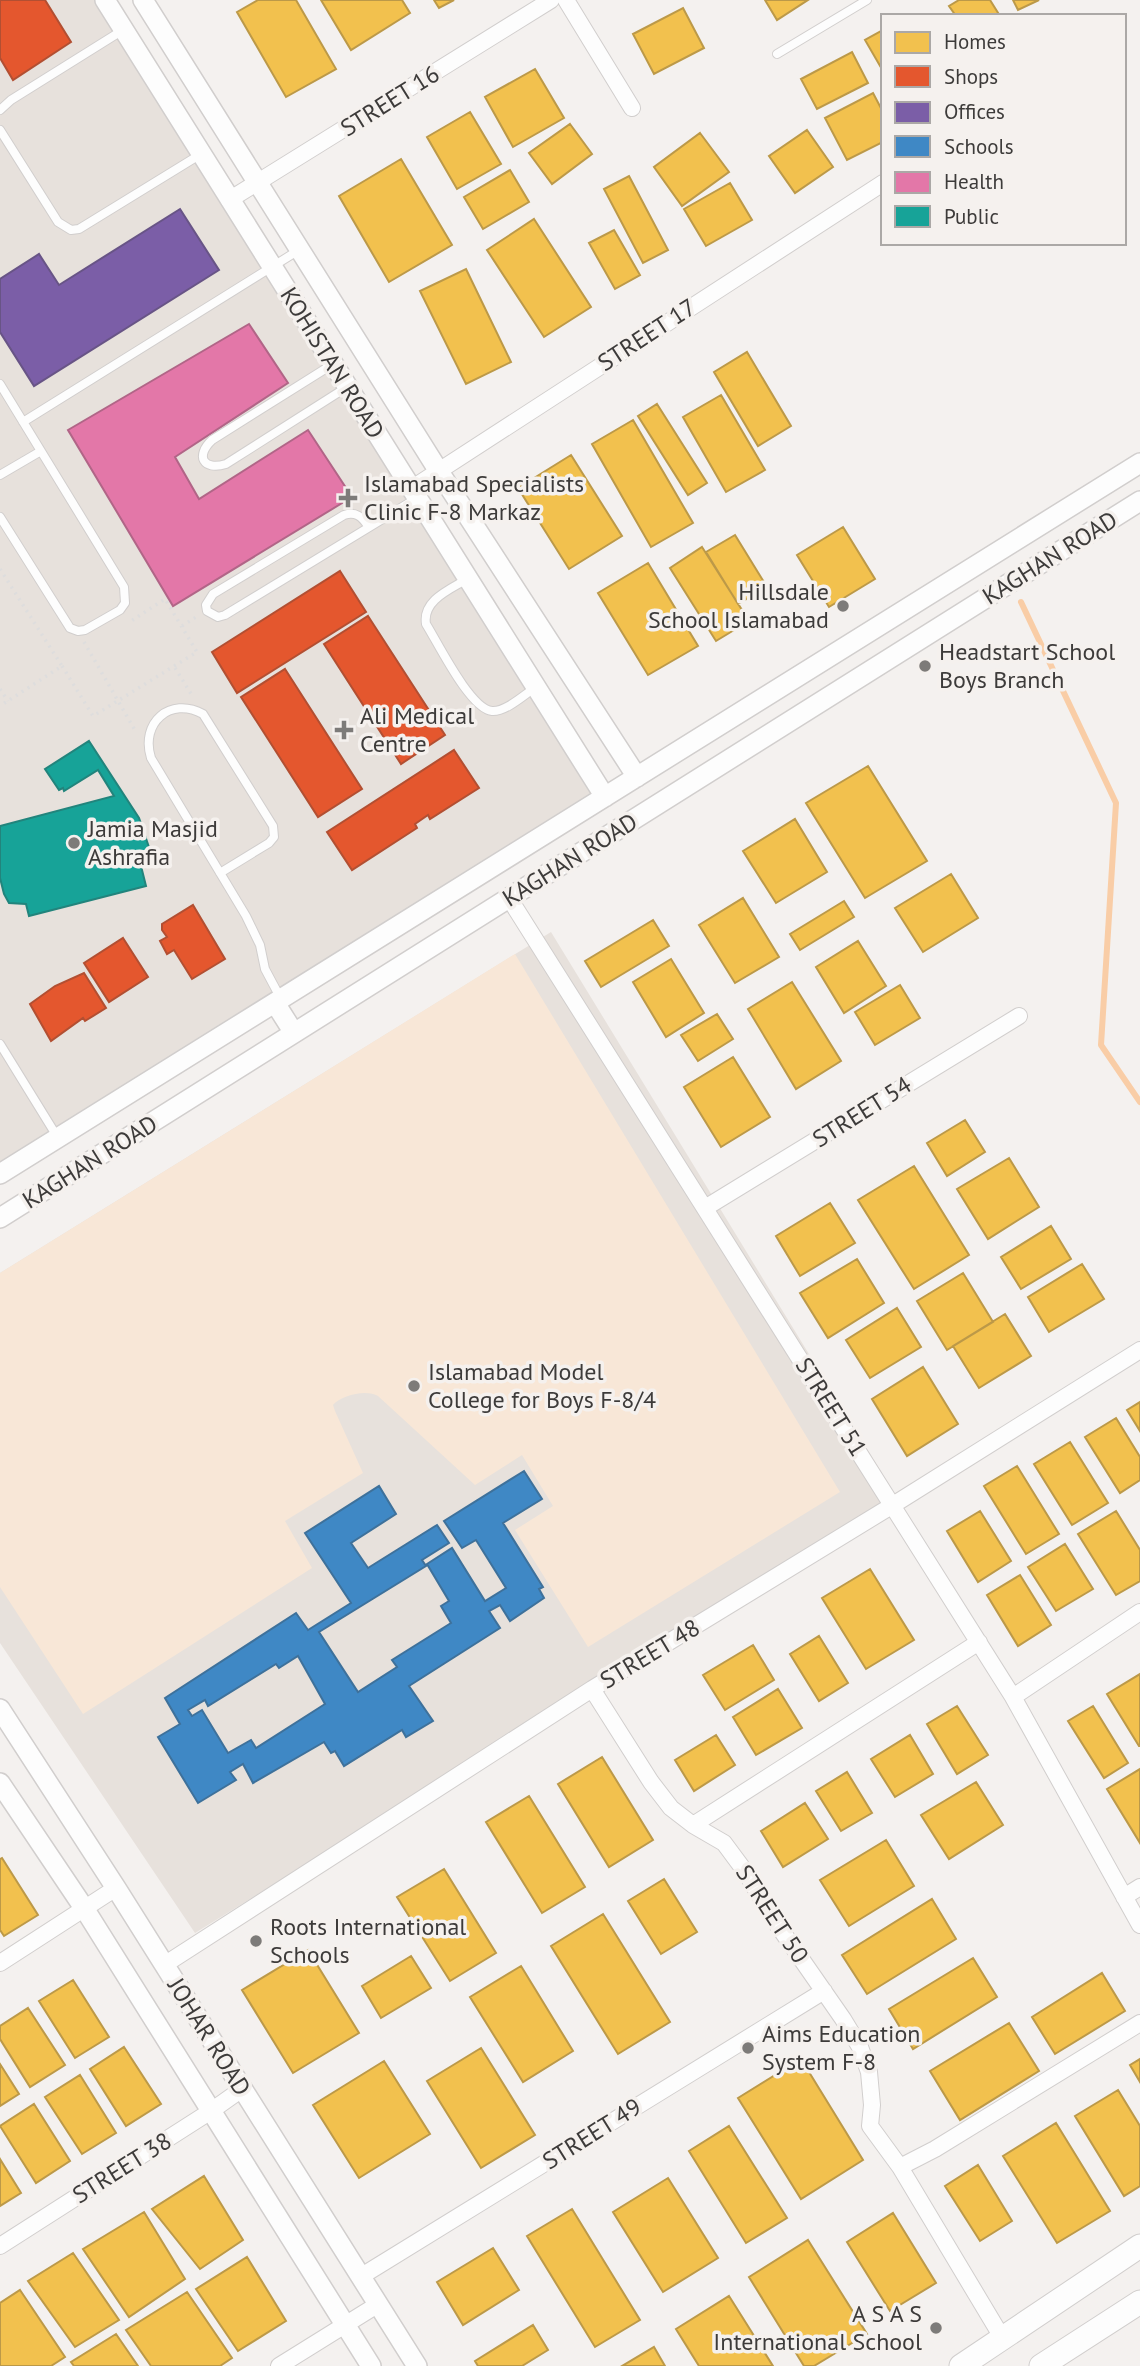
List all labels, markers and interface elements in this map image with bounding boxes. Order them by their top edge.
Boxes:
legend [881,14,1126,245]
text: Homes [944,28,1006,55]
street label: STREET 16 [334,58,445,143]
text: Shops [944,63,998,90]
text: Offices [944,98,1005,125]
text: Schools [944,133,1014,160]
text: Health [944,168,1004,195]
text: Public [944,203,999,230]
street label: KOHISTAN ROAD [273,281,391,444]
street label: STREET 17 [592,291,702,378]
place label: Islamabad Specialists Clinic F-8 Markaz [364,468,584,527]
marker: Islamabad Specialists Clinic F-8 Markaz [338,488,358,508]
street label: KAGHAN ROAD [976,504,1123,611]
place label: Hillsdale School Islamabad [648,576,829,635]
marker: Hillsdale School Islamabad [835,598,851,614]
place label: Headstart School Boys Branch [939,636,1115,695]
marker: Headstart School Boys Branch [917,658,933,674]
place label: Ali Medical Centre [360,700,474,759]
marker: Ali Medical Centre [334,720,354,740]
street label: KAGHAN ROAD [496,806,643,913]
place label: Jamia Masjid Ashrafia [87,813,218,872]
marker: Jamia Masjid Ashrafia [66,835,82,851]
street label: STREET 54 [806,1069,917,1154]
street label: KAGHAN ROAD [16,1108,163,1215]
street label: STREET 51 [789,1351,874,1462]
place label: Islamabad Model College for Boys F-8/4 [428,1356,656,1415]
marker: Islamabad Model College for Boys F-8/4 [406,1378,422,1394]
street label: STREET 48 [594,1612,705,1695]
street label: STREET 50 [729,1859,816,1969]
place label: Roots International Schools [270,1911,466,1970]
marker: Roots International Schools [248,1933,264,1949]
street label: JOHAR ROAD [160,1971,258,2101]
place label: Aims Education System F-8 [762,2018,920,2077]
marker: Aims Education System F-8 [740,2040,756,2056]
street label: STREET 49 [536,2091,647,2176]
street label: STREET 38 [66,2125,177,2210]
place label: A S A S International School [713,2298,922,2357]
marker: A S A S International School [928,2320,944,2336]

